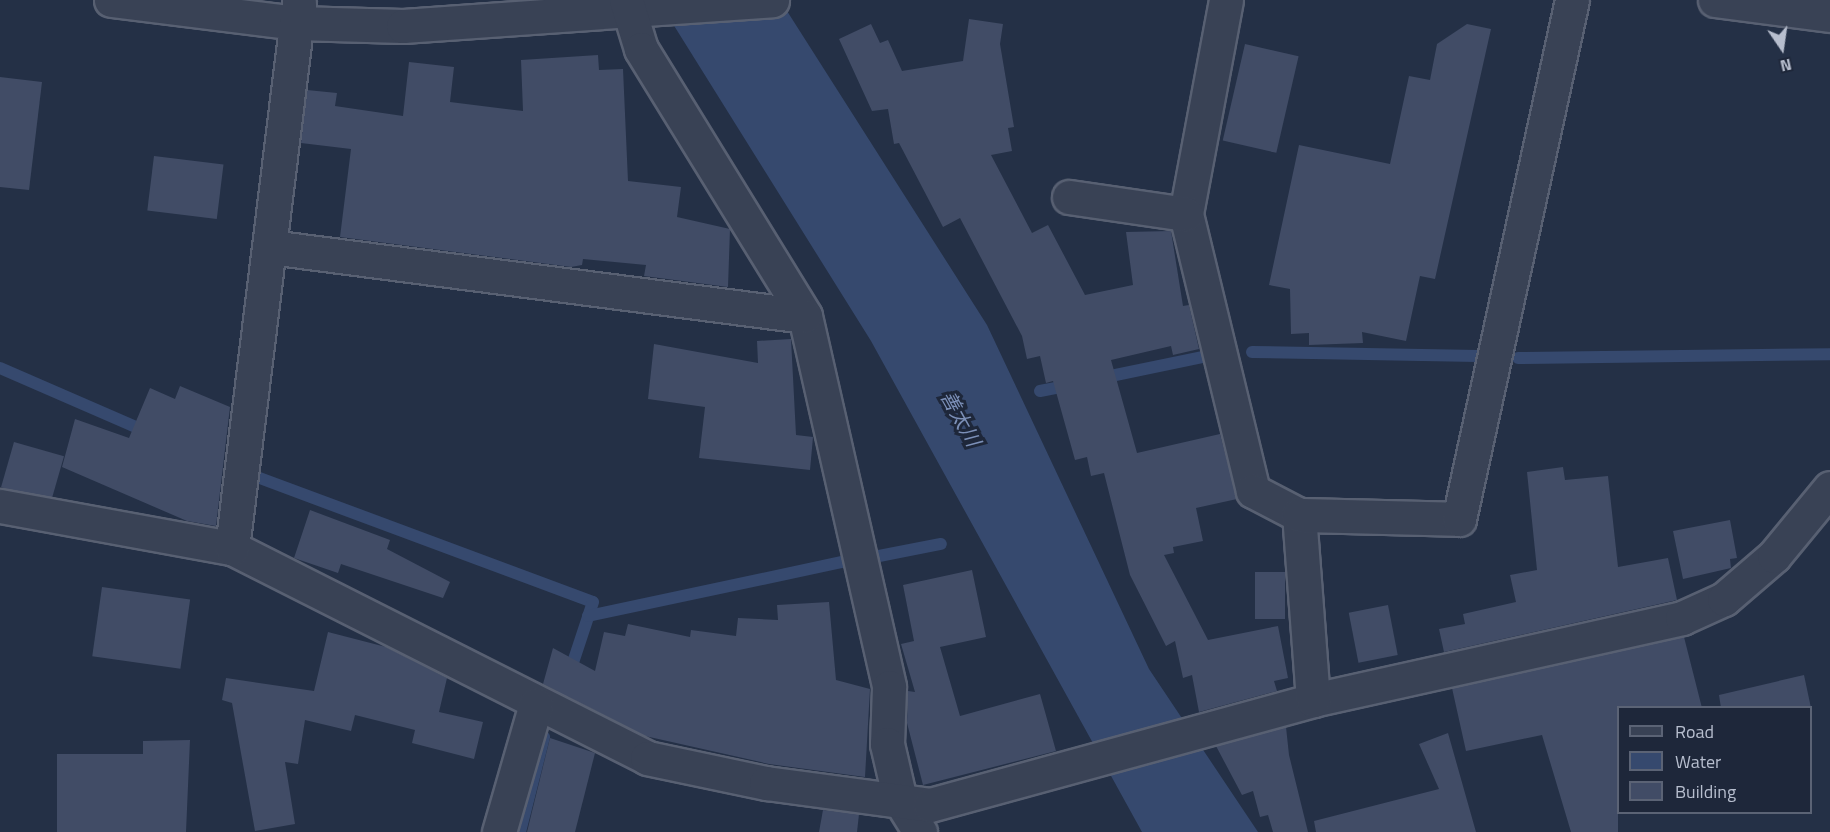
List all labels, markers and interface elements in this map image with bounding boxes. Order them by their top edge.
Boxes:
north arrow [1752,18,1812,78]
text: N [1778,53,1794,78]
water label: 善太川 [936,386,986,450]
legend [1617,706,1812,814]
text: Road [1675,718,1714,745]
text: Water [1675,748,1721,775]
text: Building [1675,778,1736,805]

